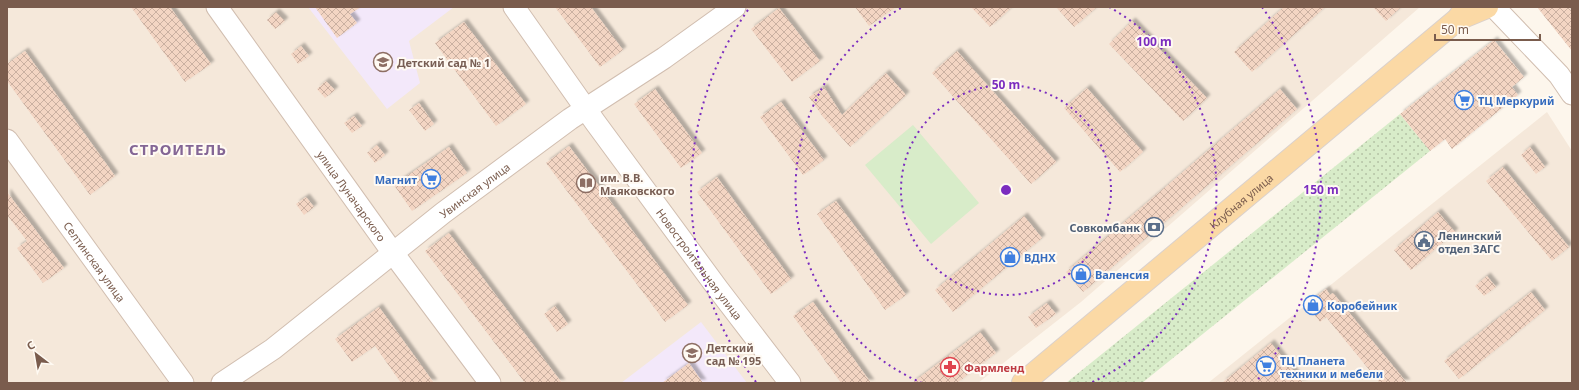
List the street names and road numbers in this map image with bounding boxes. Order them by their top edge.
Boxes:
street label: улица Луначарского [314,147,390,244]
street label: Увинская улица [436,159,513,221]
street label: Клубная улица [1206,170,1276,232]
street label: Новостроительная улица [653,205,746,323]
street label: Селтинская улица [61,218,129,305]

